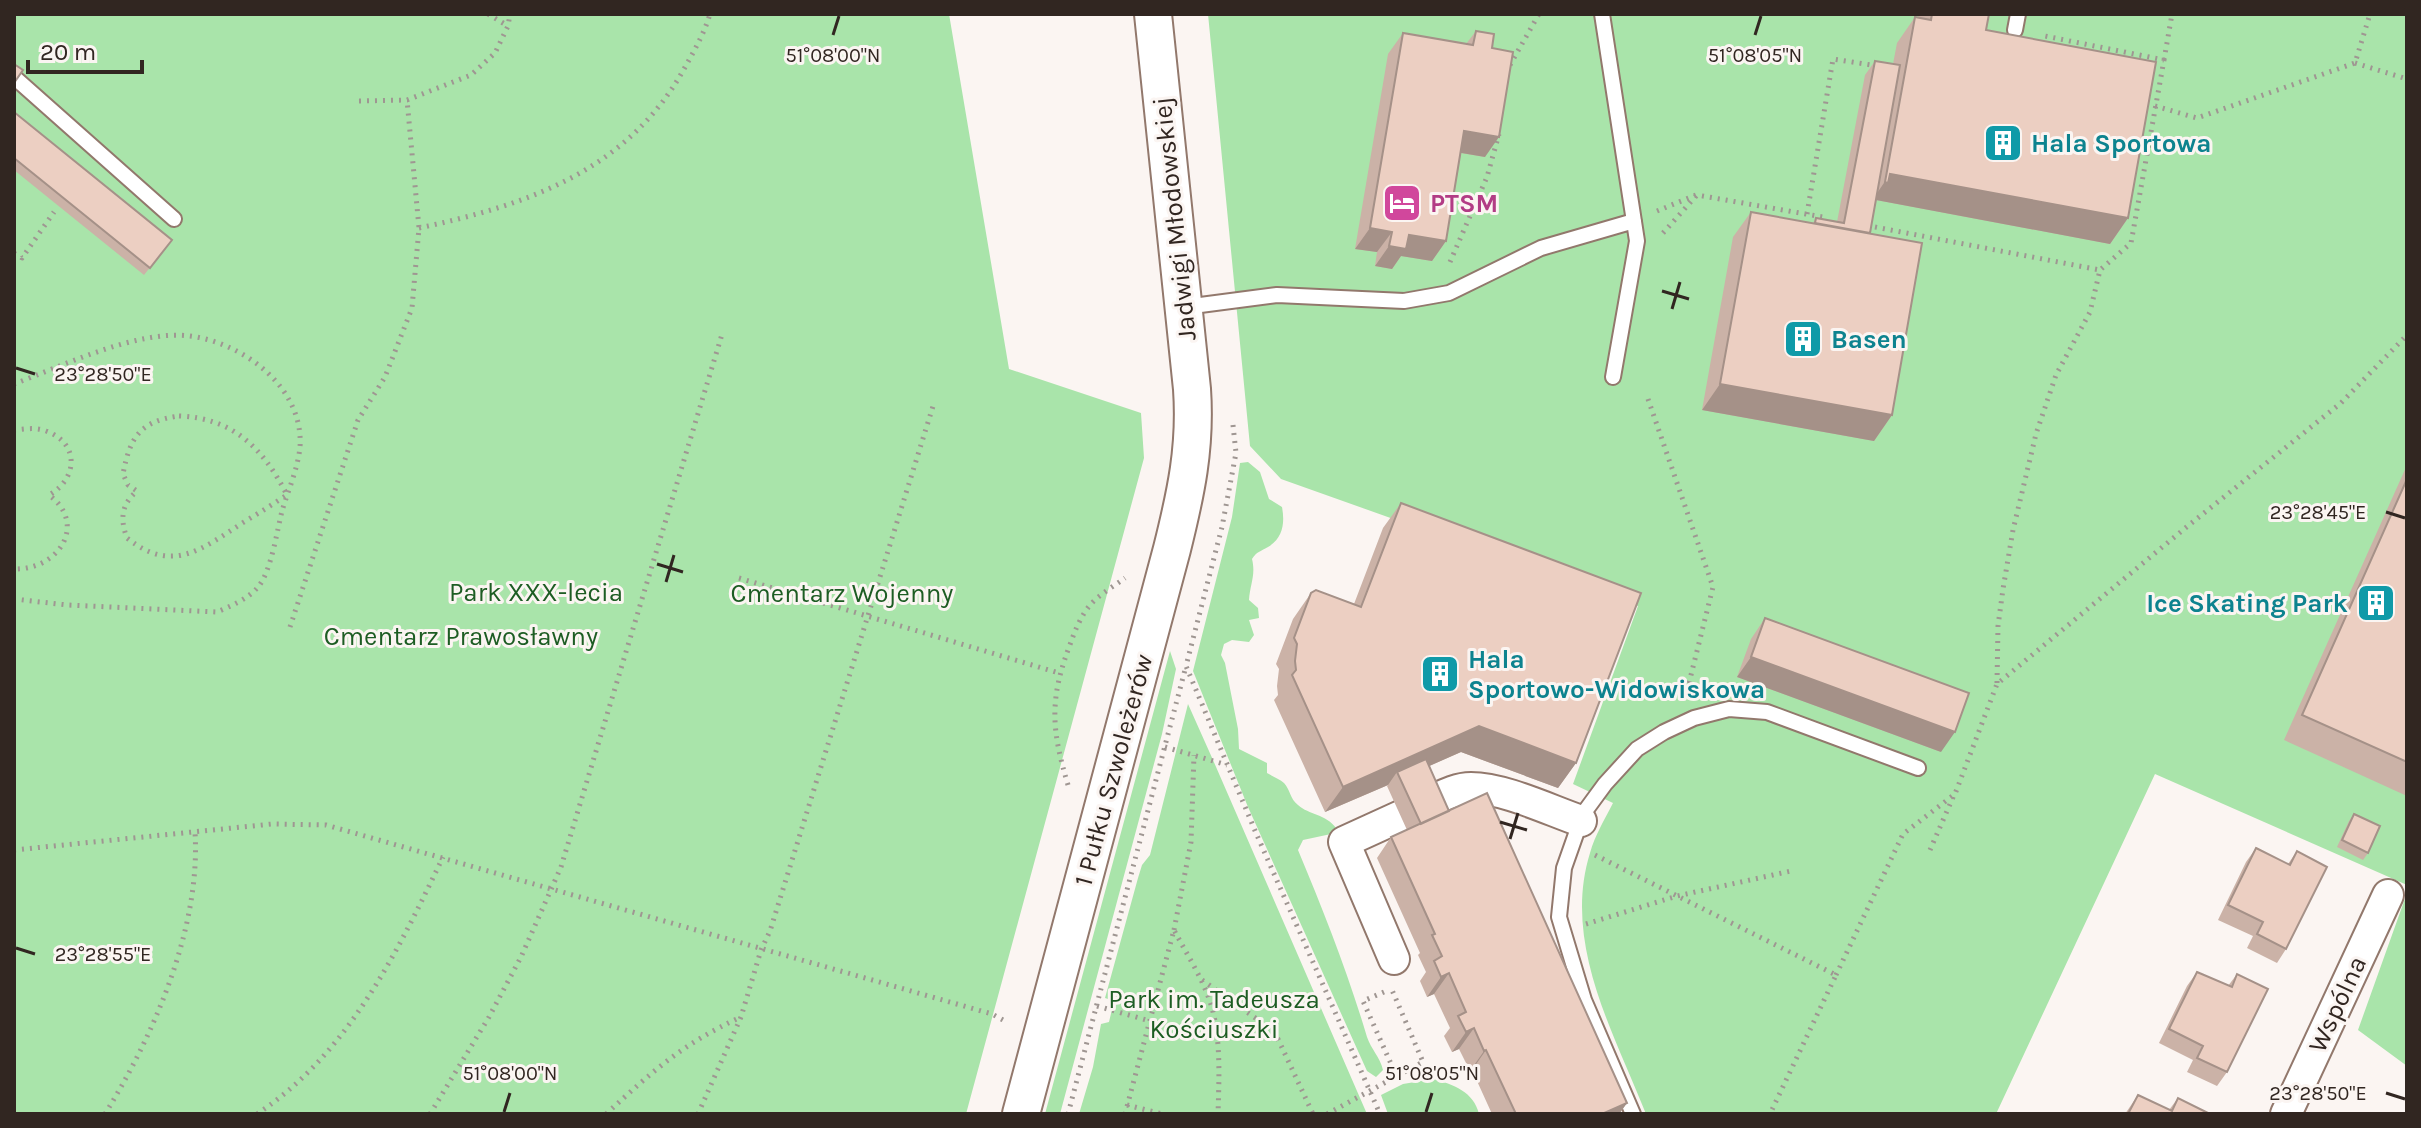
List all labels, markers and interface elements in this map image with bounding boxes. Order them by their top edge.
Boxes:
scale bar [28,24,142,74]
text: 20 m [40,38,96,66]
text: 51°08'00"N [785,44,881,67]
text: 51°08'05"N [1708,44,1802,67]
street label: Jadwigi Młodowskiej [1146,96,1203,342]
building icon: Hala Sportowa [1982,122,2024,164]
place label: Hala Sportowa [2031,128,2212,159]
hotel icon: PTSM [1381,182,1423,224]
place label: PTSM [1430,188,1498,219]
building icon: Basen [1782,318,1824,360]
place label: Basen [1831,324,1907,355]
text: 23°28'50"E [54,363,152,386]
text: 23°28'45"E [2270,501,2366,524]
park label: Park XXX-lecia [449,577,623,608]
park label: Cmentarz Wojenny [731,578,953,609]
building icon: Ice Skating Park [2355,582,2397,624]
place label: Ice Skating Park [2146,588,2348,619]
park label: Cmentarz Prawosławny [324,621,598,652]
place label: Hala Sportowo-Widowiskowa [1468,644,1765,705]
street label: 1 Pułku Szwoleżerów [1068,651,1159,889]
building icon: Hala Sportowo-Widowiskowa [1419,653,1461,695]
text: 23°28'55"E [55,943,151,966]
street label: Wspólna [2302,951,2373,1057]
park label: Park im. Tadeusza Kościuszki [1108,984,1320,1045]
text: 51°08'00"N [462,1062,558,1085]
text: 51°08'05"N [1385,1062,1479,1085]
text: 23°28'50"E [2269,1082,2367,1105]

